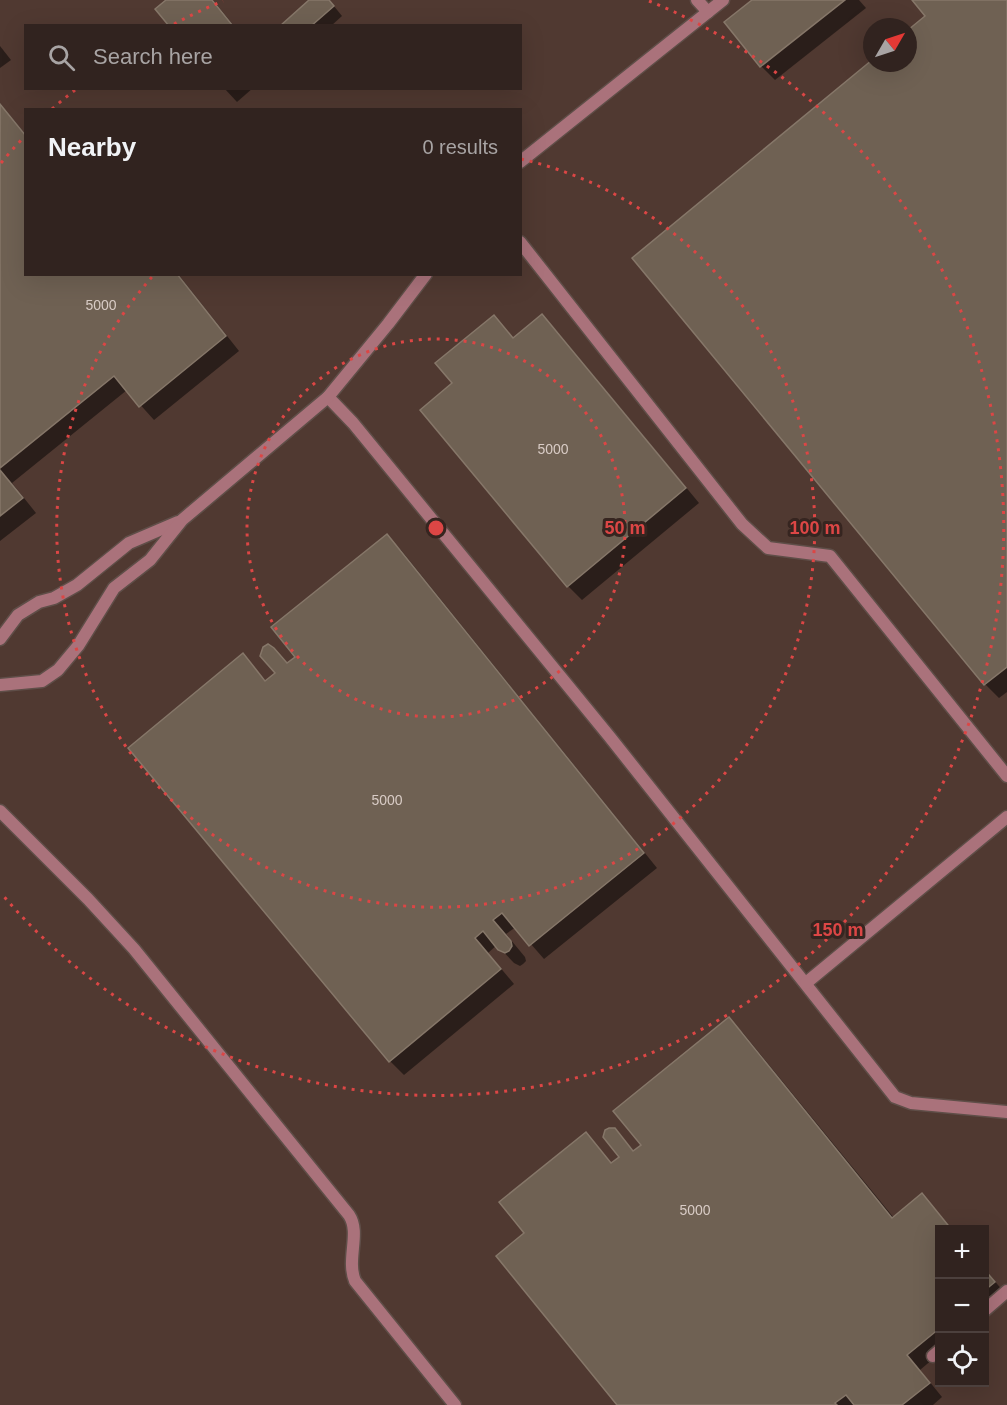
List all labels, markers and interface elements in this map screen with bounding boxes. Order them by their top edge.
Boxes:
north arrow [863,18,917,72]
search box [24,24,522,90]
icon: search [45,41,78,74]
text: Search here [93,44,213,69]
text: Nearby [48,132,136,162]
text: 0 results [422,136,498,158]
house number: 5000 [85,297,117,313]
house number: 5000 [537,441,569,457]
centre of rings [426,518,446,538]
text: 50 m [604,518,646,538]
text: 100 m [789,518,841,538]
house number: 5000 [371,792,403,808]
text: 150 m [812,920,864,940]
house number: 5000 [679,1202,711,1218]
map controls [935,1225,989,1387]
button: + [935,1225,989,1279]
button: − [935,1279,989,1333]
button: locate [935,1333,989,1387]

